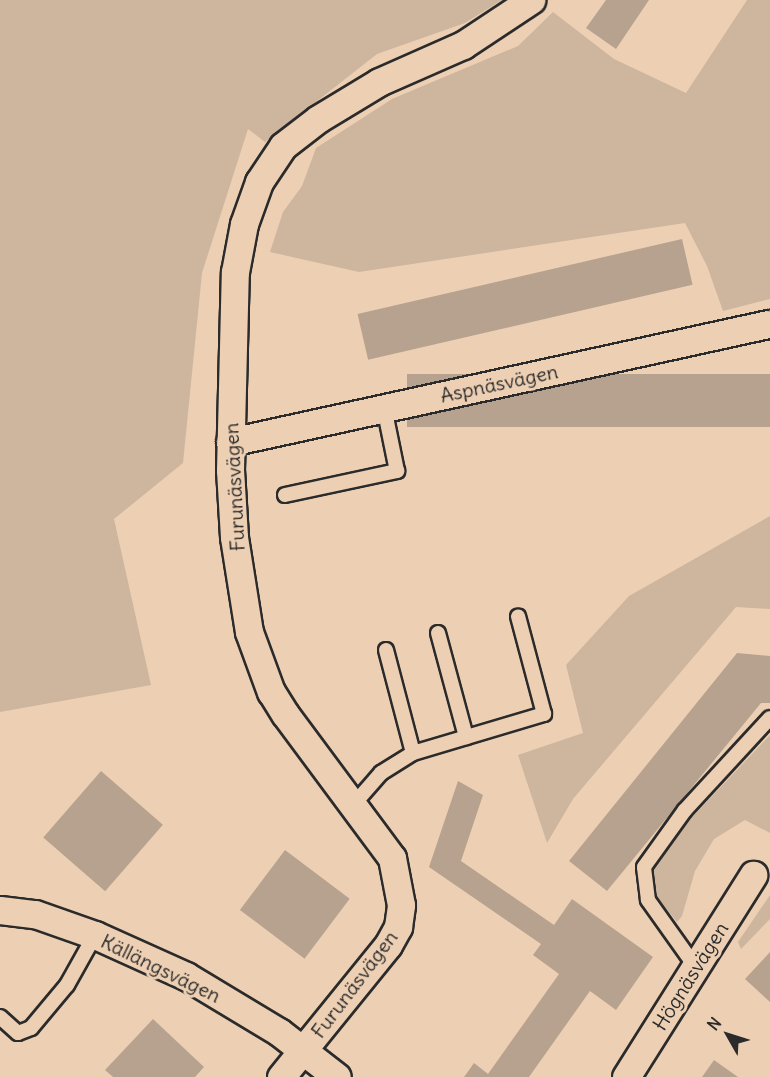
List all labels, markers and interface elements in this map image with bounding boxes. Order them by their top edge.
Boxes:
street label: Aspnäsvägen [438,359,560,407]
street label: Furunäsvägen [219,422,249,552]
street label: Högnäsvägen [647,917,733,1035]
street label: Furunäsvägen [306,925,402,1043]
street label: Källängsvägen [97,929,225,1007]
north arrow [698,1005,758,1065]
text: N [703,1013,725,1034]

